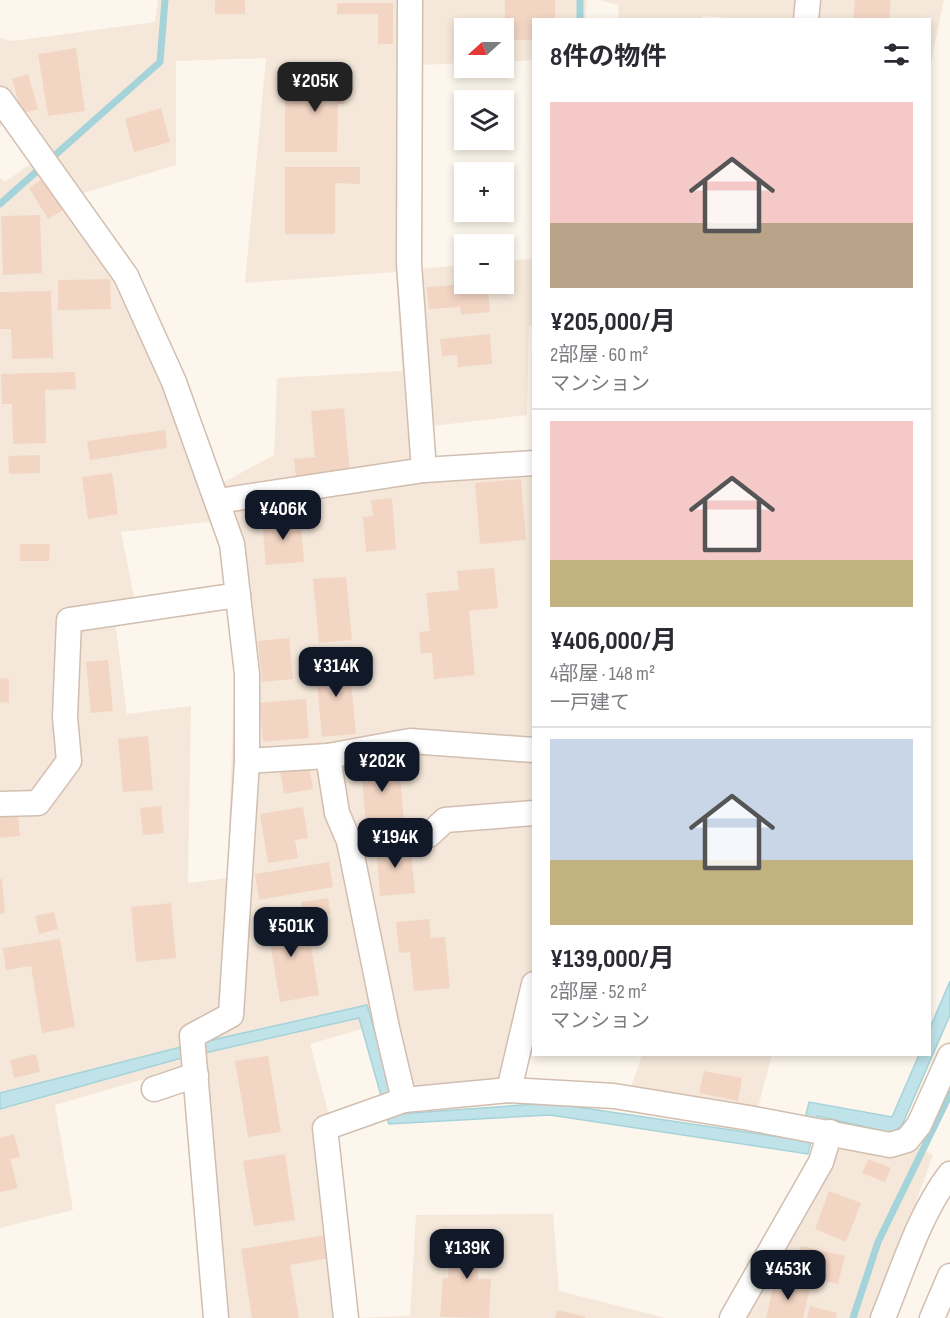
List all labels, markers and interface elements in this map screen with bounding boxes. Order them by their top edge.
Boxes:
north arrow [454,18,514,78]
map controls [454,18,514,294]
icon: filters [880,38,913,71]
text: 8件の物件 [550,42,666,73]
pin: ¥205K [273,62,357,113]
text: ¥205K [291,69,339,93]
button: layers [454,90,514,150]
icon: home [678,141,786,249]
button: + [454,162,514,222]
button: − [454,234,514,294]
text: ¥205,000/月 [550,307,676,338]
text: 2部屋 · 60 m² [550,343,649,367]
text: マンション [550,372,650,396]
icon: home [678,460,786,568]
pin: ¥406K [241,490,325,541]
text: ¥406K [259,497,307,521]
text: ¥406,000/月 [550,626,677,657]
pin: ¥314K [294,647,378,698]
text: ¥314K [313,654,359,678]
text: 4部屋 · 148 m² [550,662,655,686]
text: 一戸建て [550,691,630,715]
pin: ¥202K [340,742,424,793]
text: ¥202K [358,749,406,773]
icon: home [678,778,786,886]
pin: ¥194K [353,818,437,869]
text: ¥194K [372,825,418,849]
pin: ¥501K [249,907,333,958]
text: ¥501K [268,914,314,938]
text: ¥139,000/月 [550,944,675,975]
text: 2部屋 · 52 m² [550,980,647,1004]
text: マンション [550,1009,650,1033]
pin: ¥139K [425,1229,509,1280]
text: ¥139K [444,1236,490,1260]
pin: ¥453K [746,1250,830,1301]
text: ¥453K [765,1257,811,1281]

